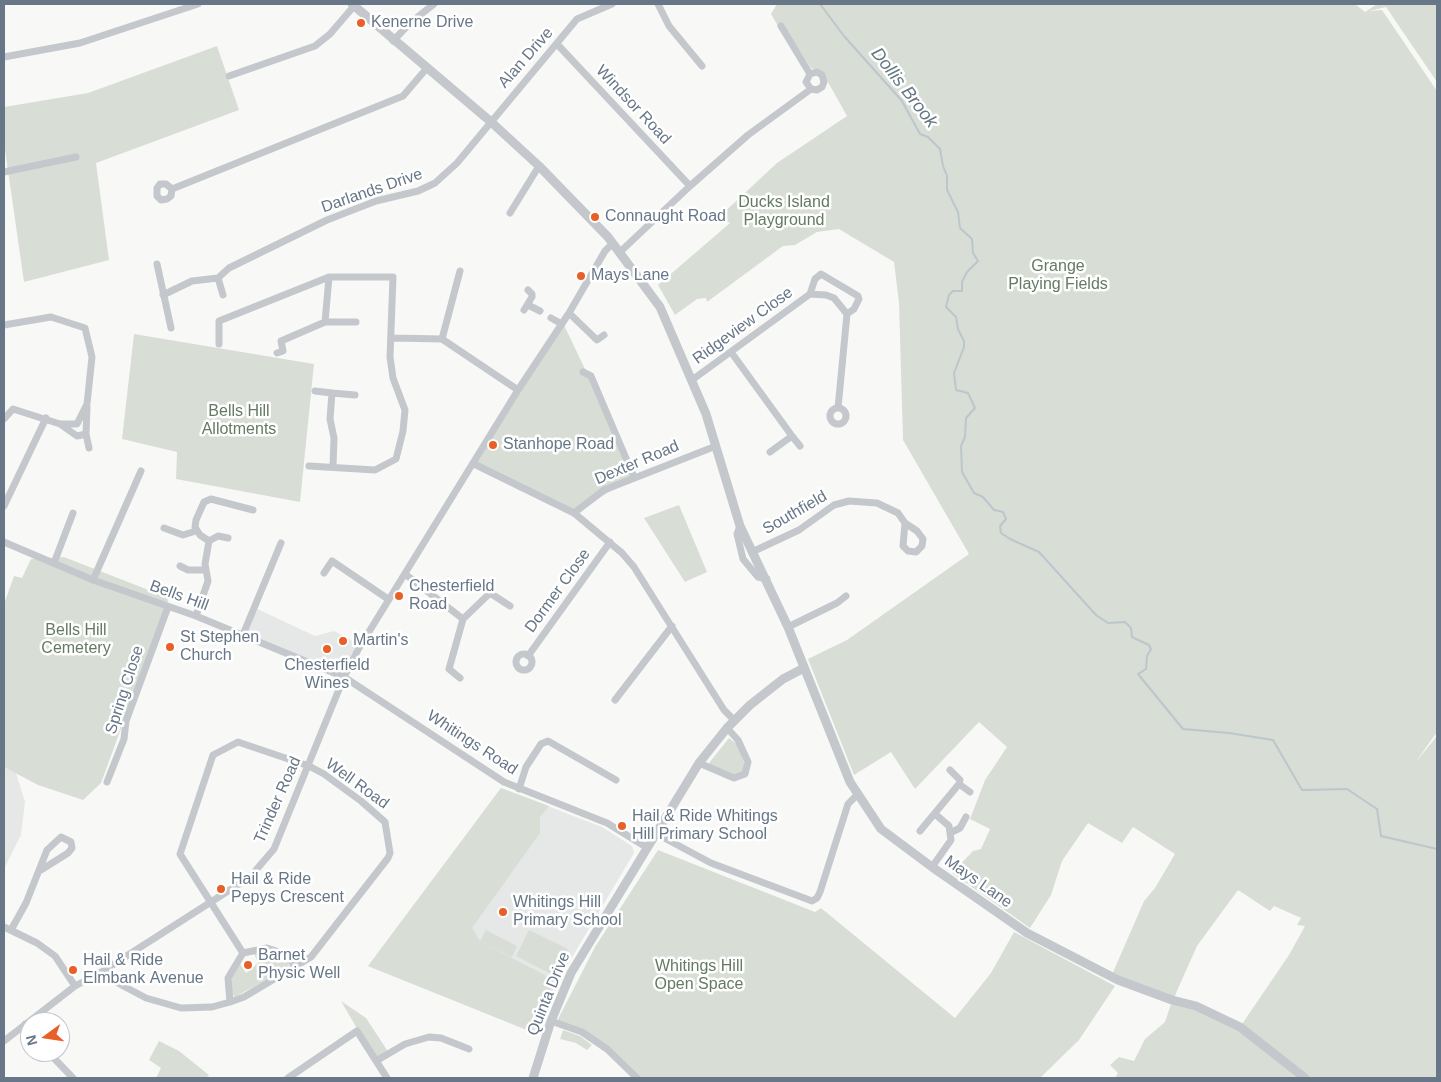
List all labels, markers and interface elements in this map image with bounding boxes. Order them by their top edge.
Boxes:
place label: Kenerne Drive [371,13,473,33]
marker: Kenerne Drive [355,17,367,29]
street label: Alan Drive [495,24,557,92]
water label: Dollis Brook [866,44,942,132]
street label: Windsor Road [591,61,675,149]
street label: Darlands Drive [319,165,425,217]
park label: Ducks Island Playground [738,193,830,231]
place label: Connaught Road [605,207,726,227]
marker: Connaught Road [589,211,601,223]
park label: Grange Playing Fields [1008,257,1108,295]
place label: Mays Lane [591,266,669,286]
marker: Mays Lane [575,270,587,282]
street label: Ridgeview Close [689,283,797,369]
park label: Bells Hill Allotments [202,402,276,440]
place label: Stanhope Road [503,435,614,455]
street label: Dexter Road [592,437,682,489]
marker: Stanhope Road [487,439,499,451]
street label: Southfield [759,487,831,539]
street label: Dormer Close [521,545,595,637]
street label: Bells Hill [147,576,211,616]
place label: Chesterfield Road [409,577,494,615]
marker: Chesterfield Road [393,590,405,602]
park label: Bells Hill Cemetery [41,621,111,659]
place label: St Stephen Church [180,628,259,666]
place label: Martin's [353,631,409,651]
marker: Martin's [337,635,349,647]
marker: St Stephen Church [164,641,176,653]
street label: Spring Close [102,643,148,737]
marker: Chesterfield Wines [321,643,333,655]
place label: Chesterfield Wines [284,656,370,694]
street label: Whitings Road [423,707,521,779]
street label: Trinder Road [250,754,306,846]
street label: Well Road [322,755,392,813]
place label: Hail & Ride Whitings Hill Primary School [632,807,778,845]
marker: Hail & Ride Whitings Hill Primary School [616,820,628,832]
street label: Mays Lane [940,852,1016,912]
place label: Hail & Ride Pepys Crescent [231,870,344,908]
marker: Hail & Ride Pepys Crescent [215,883,227,895]
place label: Whitings Hill Primary School [513,893,621,931]
marker: Whitings Hill Primary School [497,906,509,918]
place label: Barnet Physic Well [258,946,340,984]
street label: Quinta Drive [523,949,575,1039]
place label: Hail & Ride Elmbank Avenue [83,951,204,989]
park label: Whitings Hill Open Space [655,957,743,995]
marker: Barnet Physic Well [242,959,254,971]
marker: Hail & Ride Elmbank Avenue [67,964,79,976]
north arrow [20,1012,70,1062]
text: N [22,1034,40,1047]

